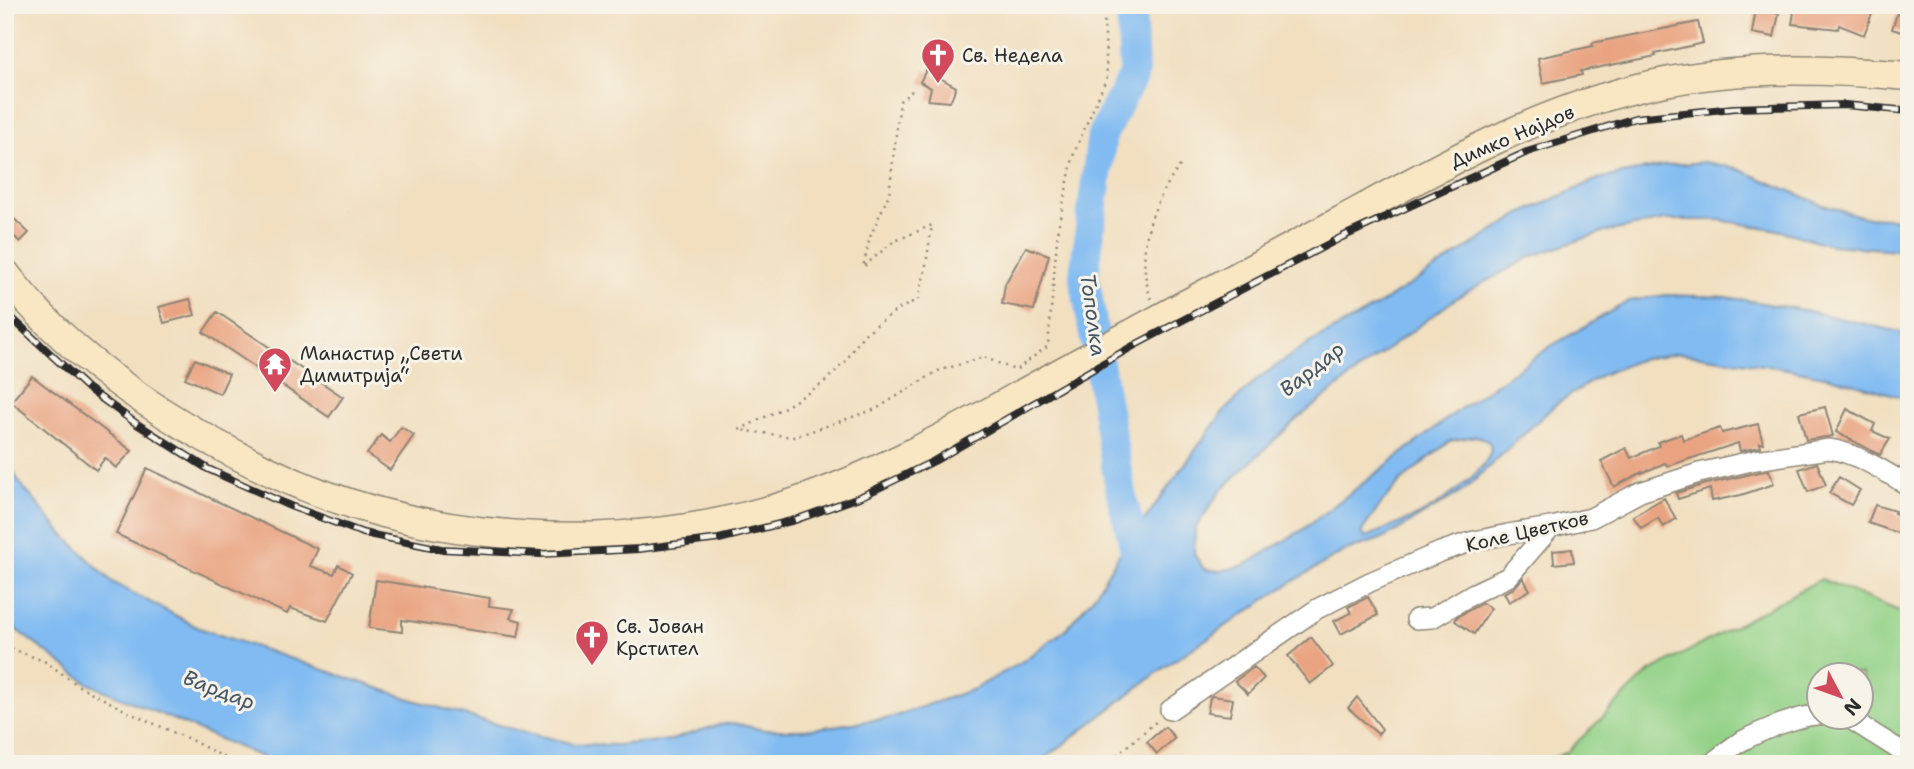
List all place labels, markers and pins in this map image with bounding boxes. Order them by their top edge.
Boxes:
church icon: Св. Недела [919,36,957,85]
place label: Св. Недела [962,43,1063,68]
place label: Манастир „Свети Димитрија“ [300,341,463,388]
temple icon: Манастир „Свети Димитрија“ [256,345,294,394]
place label: Св. Јован Крстител [616,614,704,661]
church icon: Св. Јован Крстител [573,618,611,667]

